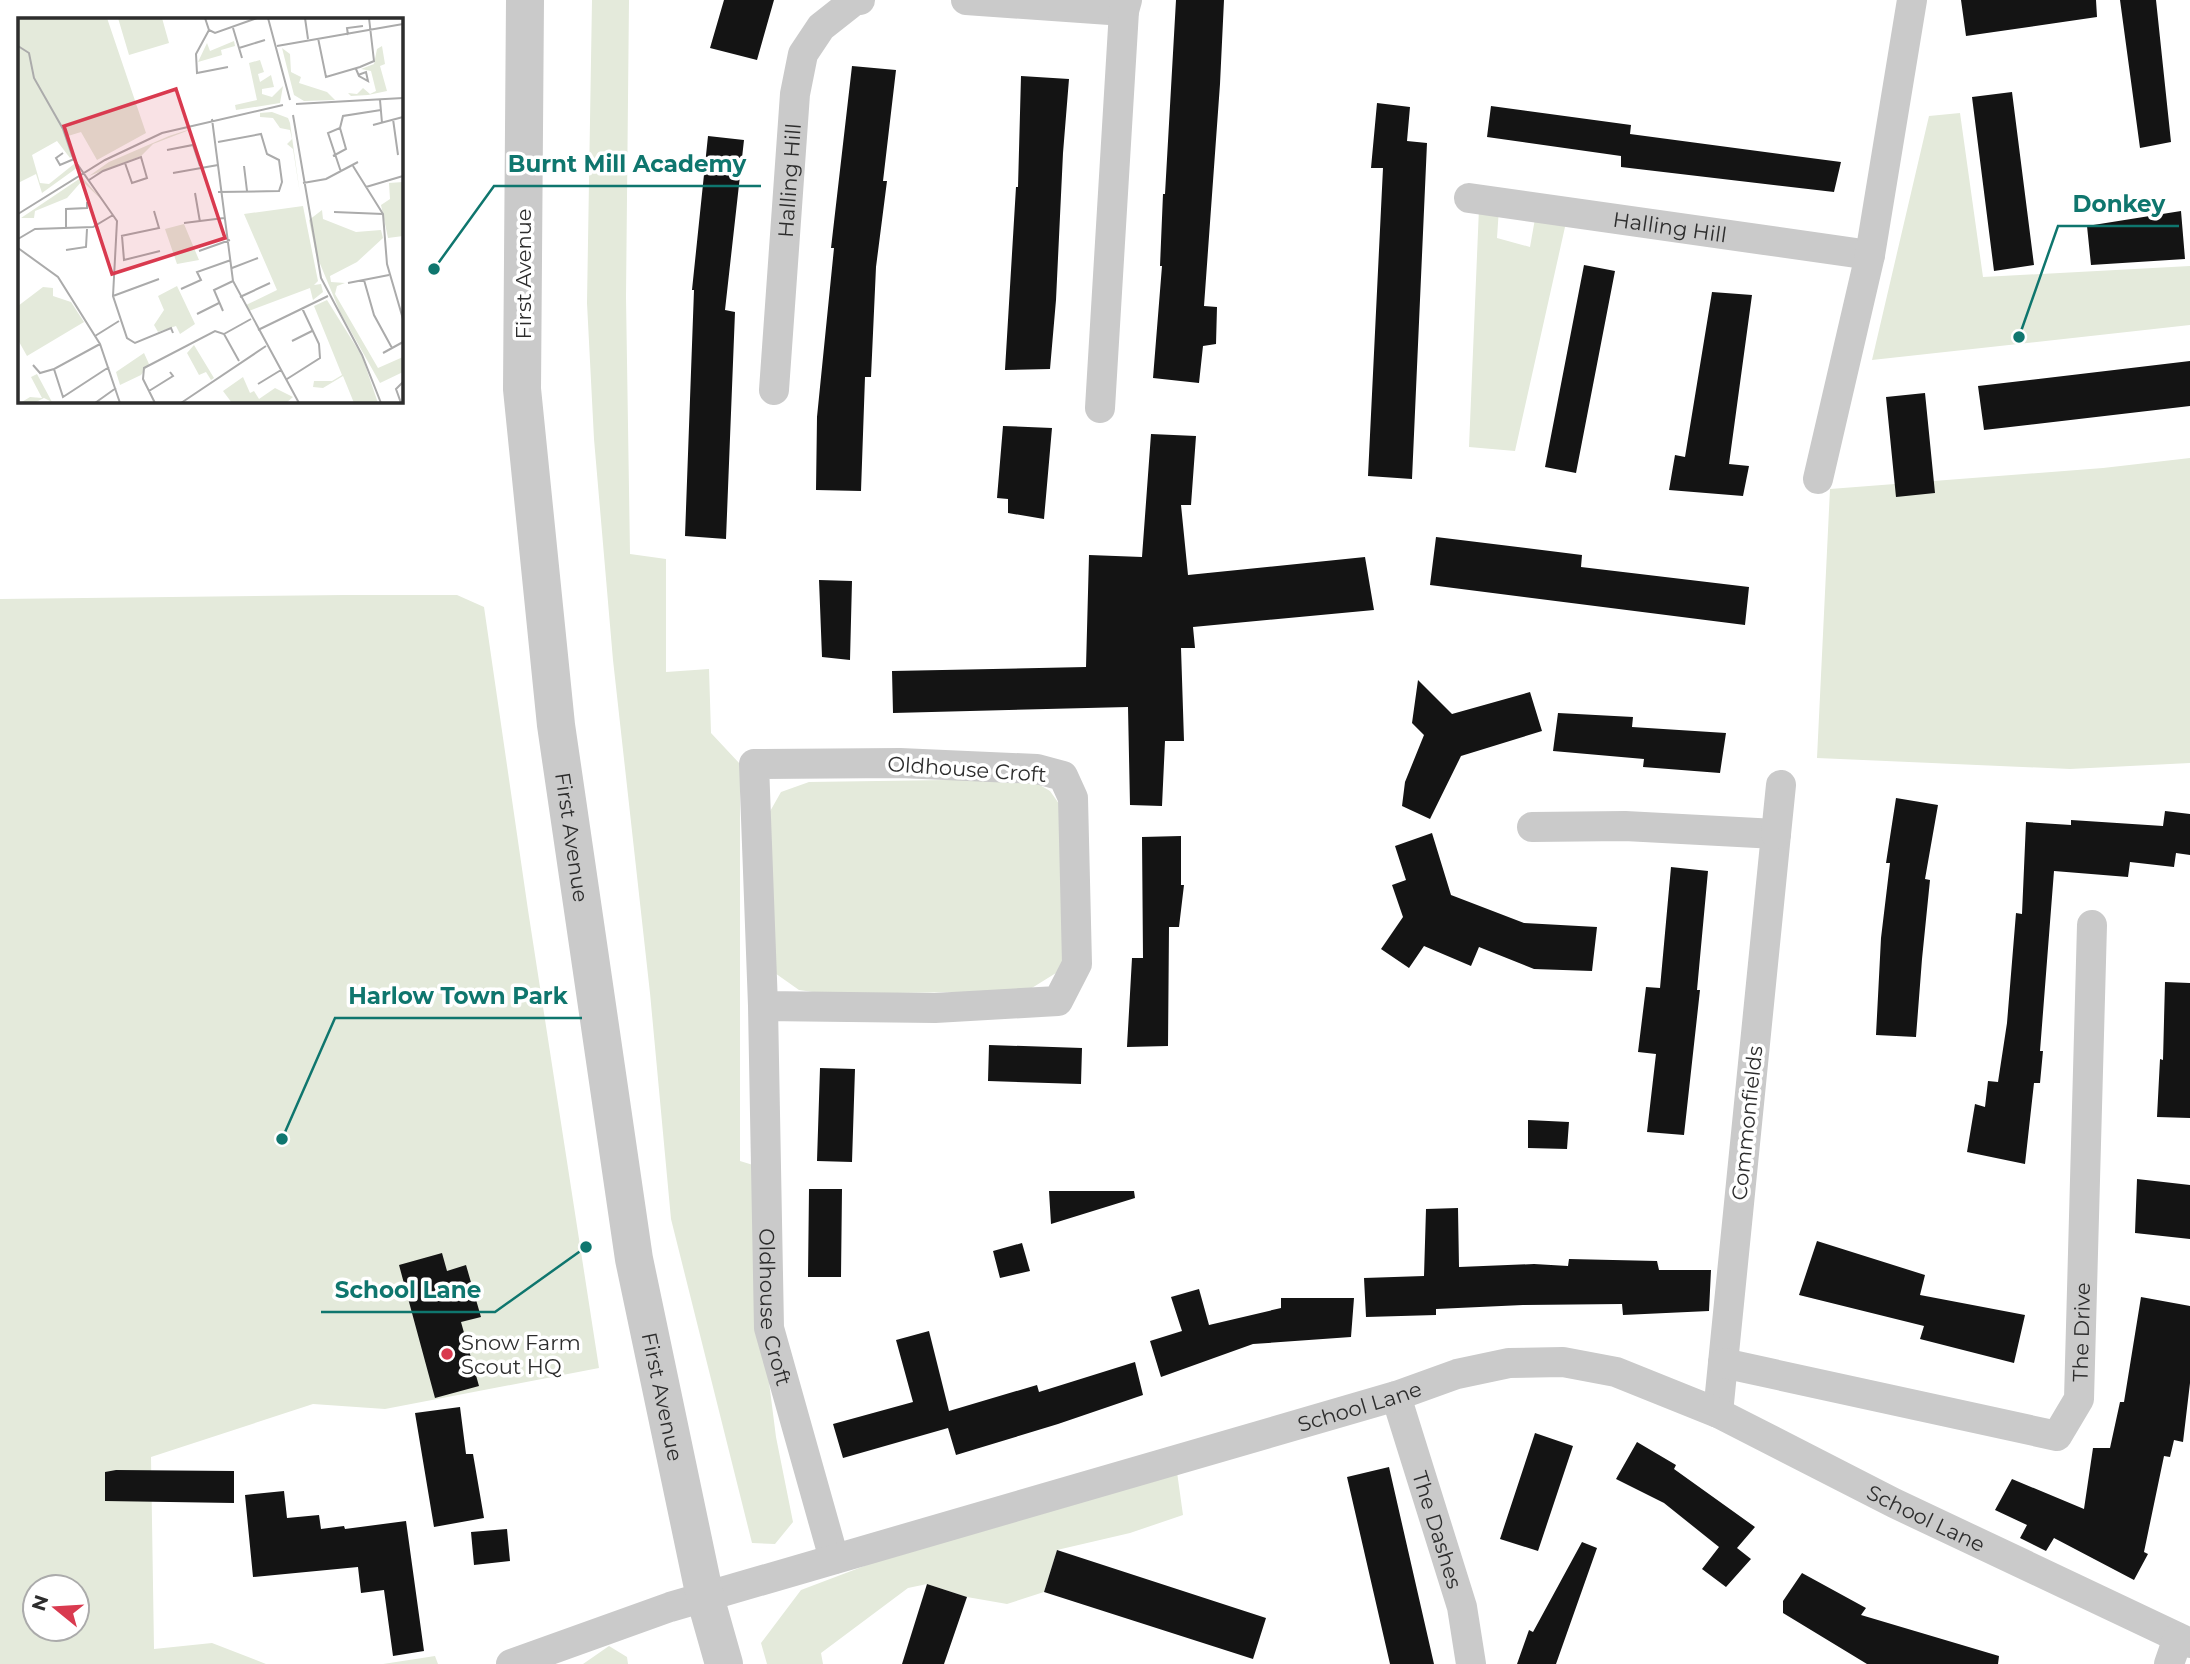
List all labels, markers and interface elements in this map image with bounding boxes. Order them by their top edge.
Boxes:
inset map [18,18,402,402]
street label: Halling Hill [772,122,805,239]
callout: Burnt Mill Academy [494,142,761,186]
text: Burnt Mill Academy [508,150,746,178]
callout: Donkey [2058,182,2179,226]
text: Donkey [2073,190,2166,218]
street label: Halling Hill [1611,206,1728,247]
street label: First Avenue [511,209,536,339]
street label: Oldhouse Croft [887,751,1047,787]
street label: First Avenue [551,770,594,904]
callout: Harlow Town Park [335,974,582,1018]
text: Harlow Town Park [348,982,569,1010]
street label: Commonfields [1726,1045,1768,1201]
street label: Oldhouse Croft [755,1228,797,1389]
callout: School Lane [321,1268,495,1312]
text: School Lane [335,1276,481,1304]
street label: The Drive [2067,1282,2095,1382]
place label: Snow Farm Scout HQ [461,1330,581,1379]
street label: First Avenue [637,1330,689,1463]
marker: Snow Farm Scout HQ [439,1346,455,1362]
street label: School Lane [1295,1375,1425,1436]
street label: The Dashes [1408,1468,1468,1591]
street label: School Lane [1863,1479,1989,1557]
north arrow [21,1573,91,1643]
text: N [27,1592,54,1614]

